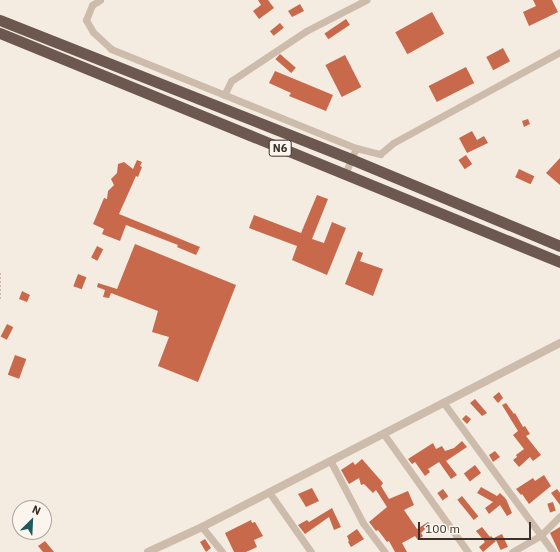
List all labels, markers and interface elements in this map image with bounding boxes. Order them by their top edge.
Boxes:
road number: N6 [268,139,292,157]
north arrow [12,500,52,540]
text: N [30,502,43,518]
scale bar [420,514,533,540]
text: 100 m [425,521,460,536]

